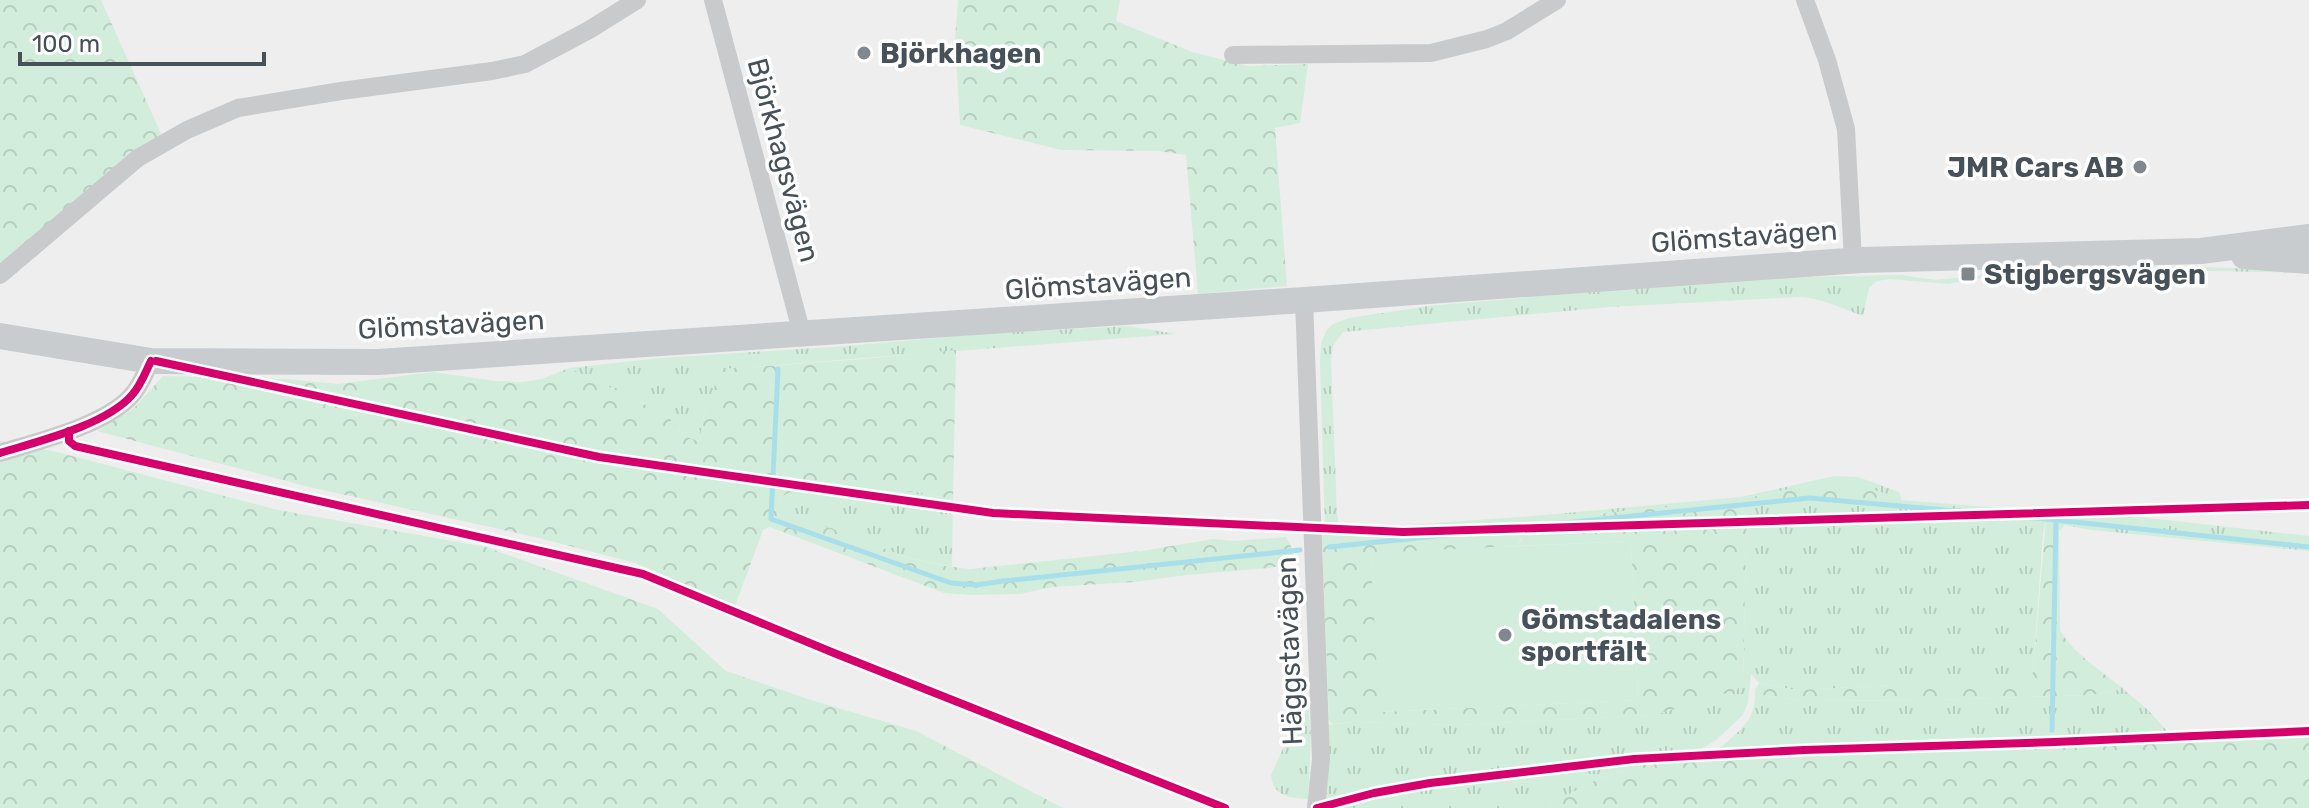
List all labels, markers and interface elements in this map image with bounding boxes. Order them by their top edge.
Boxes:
scale bar [20,16,264,66]
text: 100 m [32,30,100,58]
place label: Björkhagen [880,37,1042,70]
marker: Björkhagen [855,44,873,62]
street label: Björkhagsvägen [740,55,827,266]
place label: JMR Cars AB [1947,151,2124,184]
marker: JMR Cars AB [2131,158,2149,176]
street label: Glömstavägen [1650,214,1838,259]
place label: Stigbergsvägen [1984,258,2206,291]
street label: Glömstavägen [1004,261,1192,306]
marker: Stigbergsvägen [1959,265,1977,283]
street label: Glömstavägen [357,303,545,346]
street label: Häggstavägen [1270,556,1309,746]
place label: Gömstadalens sportfält [1521,603,1721,668]
marker: Gömstadalens sportfält [1496,626,1514,644]

